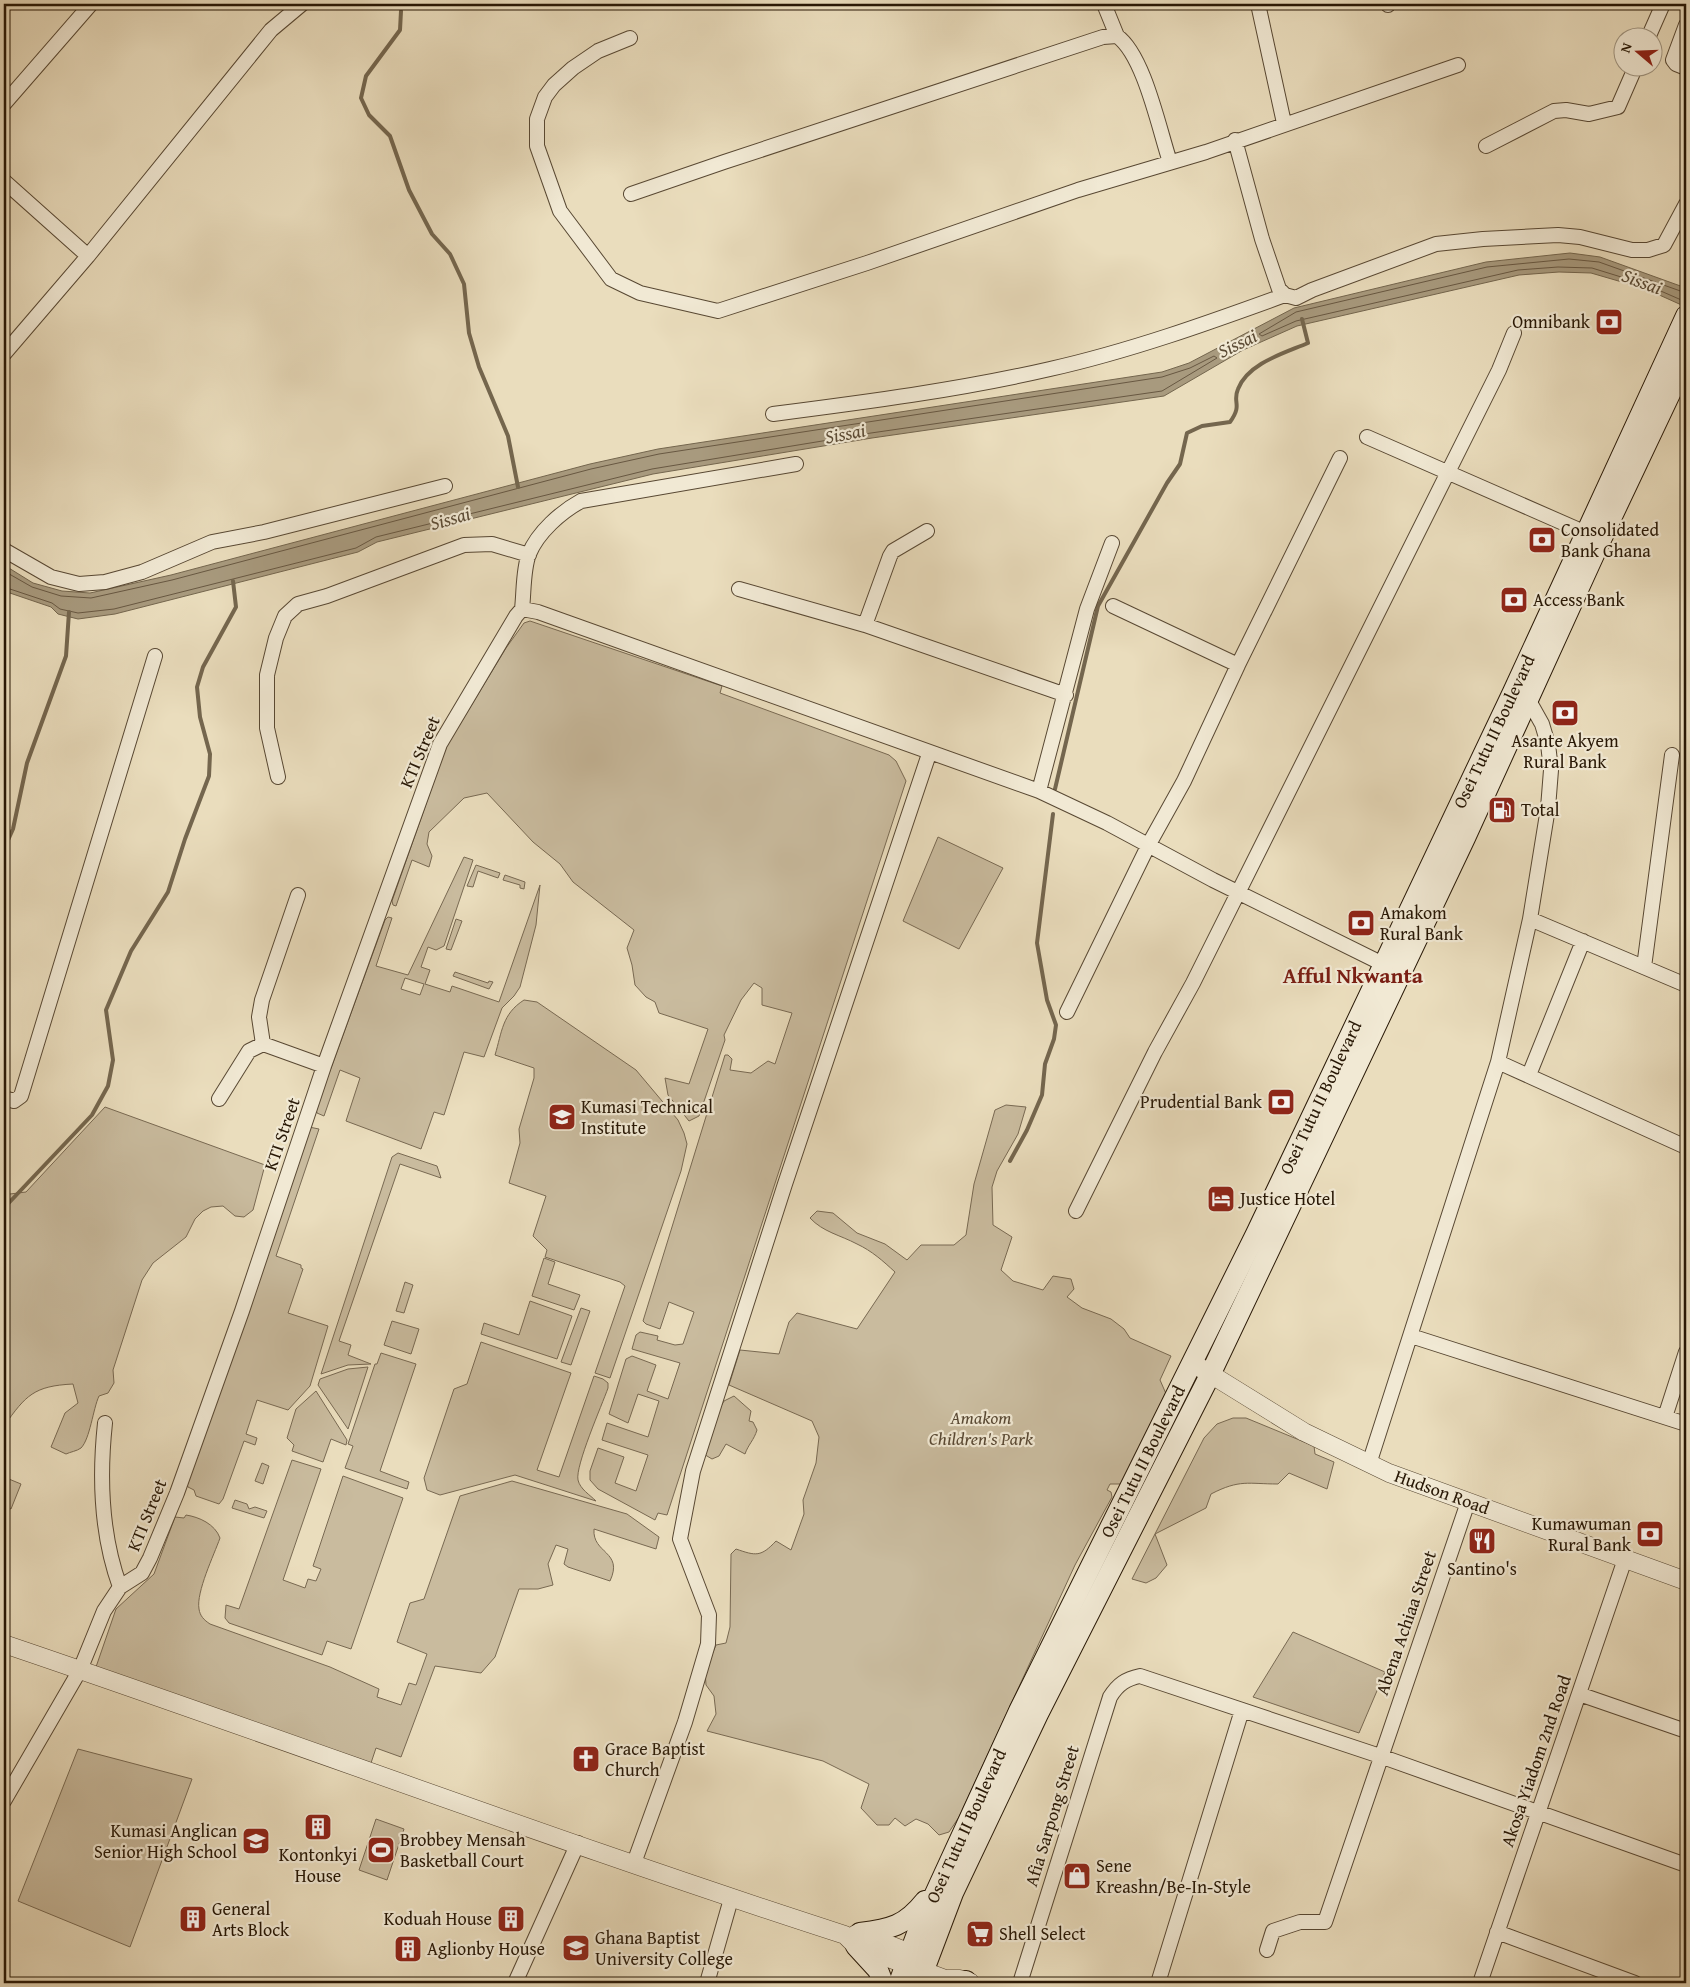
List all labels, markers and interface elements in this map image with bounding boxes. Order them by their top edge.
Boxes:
north arrow [1612,28,1662,78]
text: N [1615,39,1637,55]
water label: Sissai [1618,261,1666,301]
bank icon: Omnibank [1594,307,1624,337]
place label: Omnibank [1512,308,1591,335]
water label: Sissai [1213,321,1262,365]
water label: Sissai [822,415,868,451]
water label: Sissai [427,499,474,537]
place label: Consolidated Bank Ghana [1561,516,1659,564]
bank icon: Consolidated Bank Ghana [1527,525,1557,555]
bank icon: Access Bank [1499,585,1529,615]
place label: Access Bank [1533,586,1625,613]
street label: Osei Tutu II Boulevard [1446,650,1542,813]
bank icon: Asante Akyem Rural Bank [1550,698,1580,728]
street label: KTI Street [392,711,447,792]
place label: Asante Akyem Rural Bank [1511,727,1619,775]
fuel station icon: Total [1487,795,1517,825]
place label: Total [1521,796,1560,823]
place label: Amakom Rural Bank [1380,899,1464,947]
bank icon: Amakom Rural Bank [1346,908,1376,938]
district label: Afful Nkwanta [1283,959,1424,991]
street label: Osei Tutu II Boulevard [1272,1016,1368,1179]
bank icon: Prudential Bank [1266,1087,1296,1117]
place label: Prudential Bank [1140,1088,1263,1115]
street label: KTI Street [256,1093,307,1174]
place label: Kumasi Technical Institute [581,1093,713,1141]
school or university icon: Kumasi Technical Institute [547,1102,577,1132]
hotel icon: Justice Hotel [1206,1184,1236,1214]
place label: Justice Hotel [1238,1185,1335,1212]
street label: Osei Tutu II Boulevard [1093,1380,1192,1542]
park label: Amakom Children's Park [929,1404,1034,1452]
street label: Hudson Road [1391,1462,1494,1521]
street label: KTI Street [120,1474,173,1555]
place label: Kumawuman Rural Bank [1532,1510,1632,1558]
bank icon: Kumawuman Rural Bank [1635,1519,1665,1549]
restaurant icon: Santino's [1467,1526,1497,1556]
street label: Abena Achiaa Street [1368,1546,1443,1699]
place label: Santino's [1447,1555,1517,1582]
street label: Akosa Yiadom 2nd Road [1493,1671,1578,1850]
place label: Grace Baptist Church [605,1735,706,1783]
street label: Afia Sarpong Street [1017,1741,1086,1890]
church icon: Grace Baptist Church [571,1744,601,1774]
street label: Osei Tutu II Boulevard [919,1744,1013,1907]
building icon: Kontonkyi House [303,1812,333,1842]
place label: Kumasi Anglican Senior High School [94,1817,237,1865]
school or university icon: Kumasi Anglican Senior High School [241,1826,271,1856]
place label: Brobbey Mensah Basketball Court [400,1826,526,1874]
sports icon: Brobbey Mensah Basketball Court [366,1835,396,1865]
place label: Kontonkyi House [279,1841,357,1889]
place label: Sene Kreashn/Be-In-Style [1096,1852,1251,1900]
shop icon: Sene Kreashn/Be-In-Style [1062,1861,1092,1891]
place label: General Arts Block [212,1895,290,1943]
building icon: General Arts Block [178,1904,208,1934]
building icon: Koduah House [496,1904,526,1934]
place label: Koduah House [384,1905,492,1932]
supermarket icon: Shell Select [965,1919,995,1949]
place label: Shell Select [999,1920,1086,1947]
place label: Ghana Baptist University College [595,1924,733,1972]
school or university icon: Ghana Baptist University College [561,1933,591,1963]
building icon: Aglionby House [393,1934,423,1964]
place label: Aglionby House [427,1935,545,1962]

